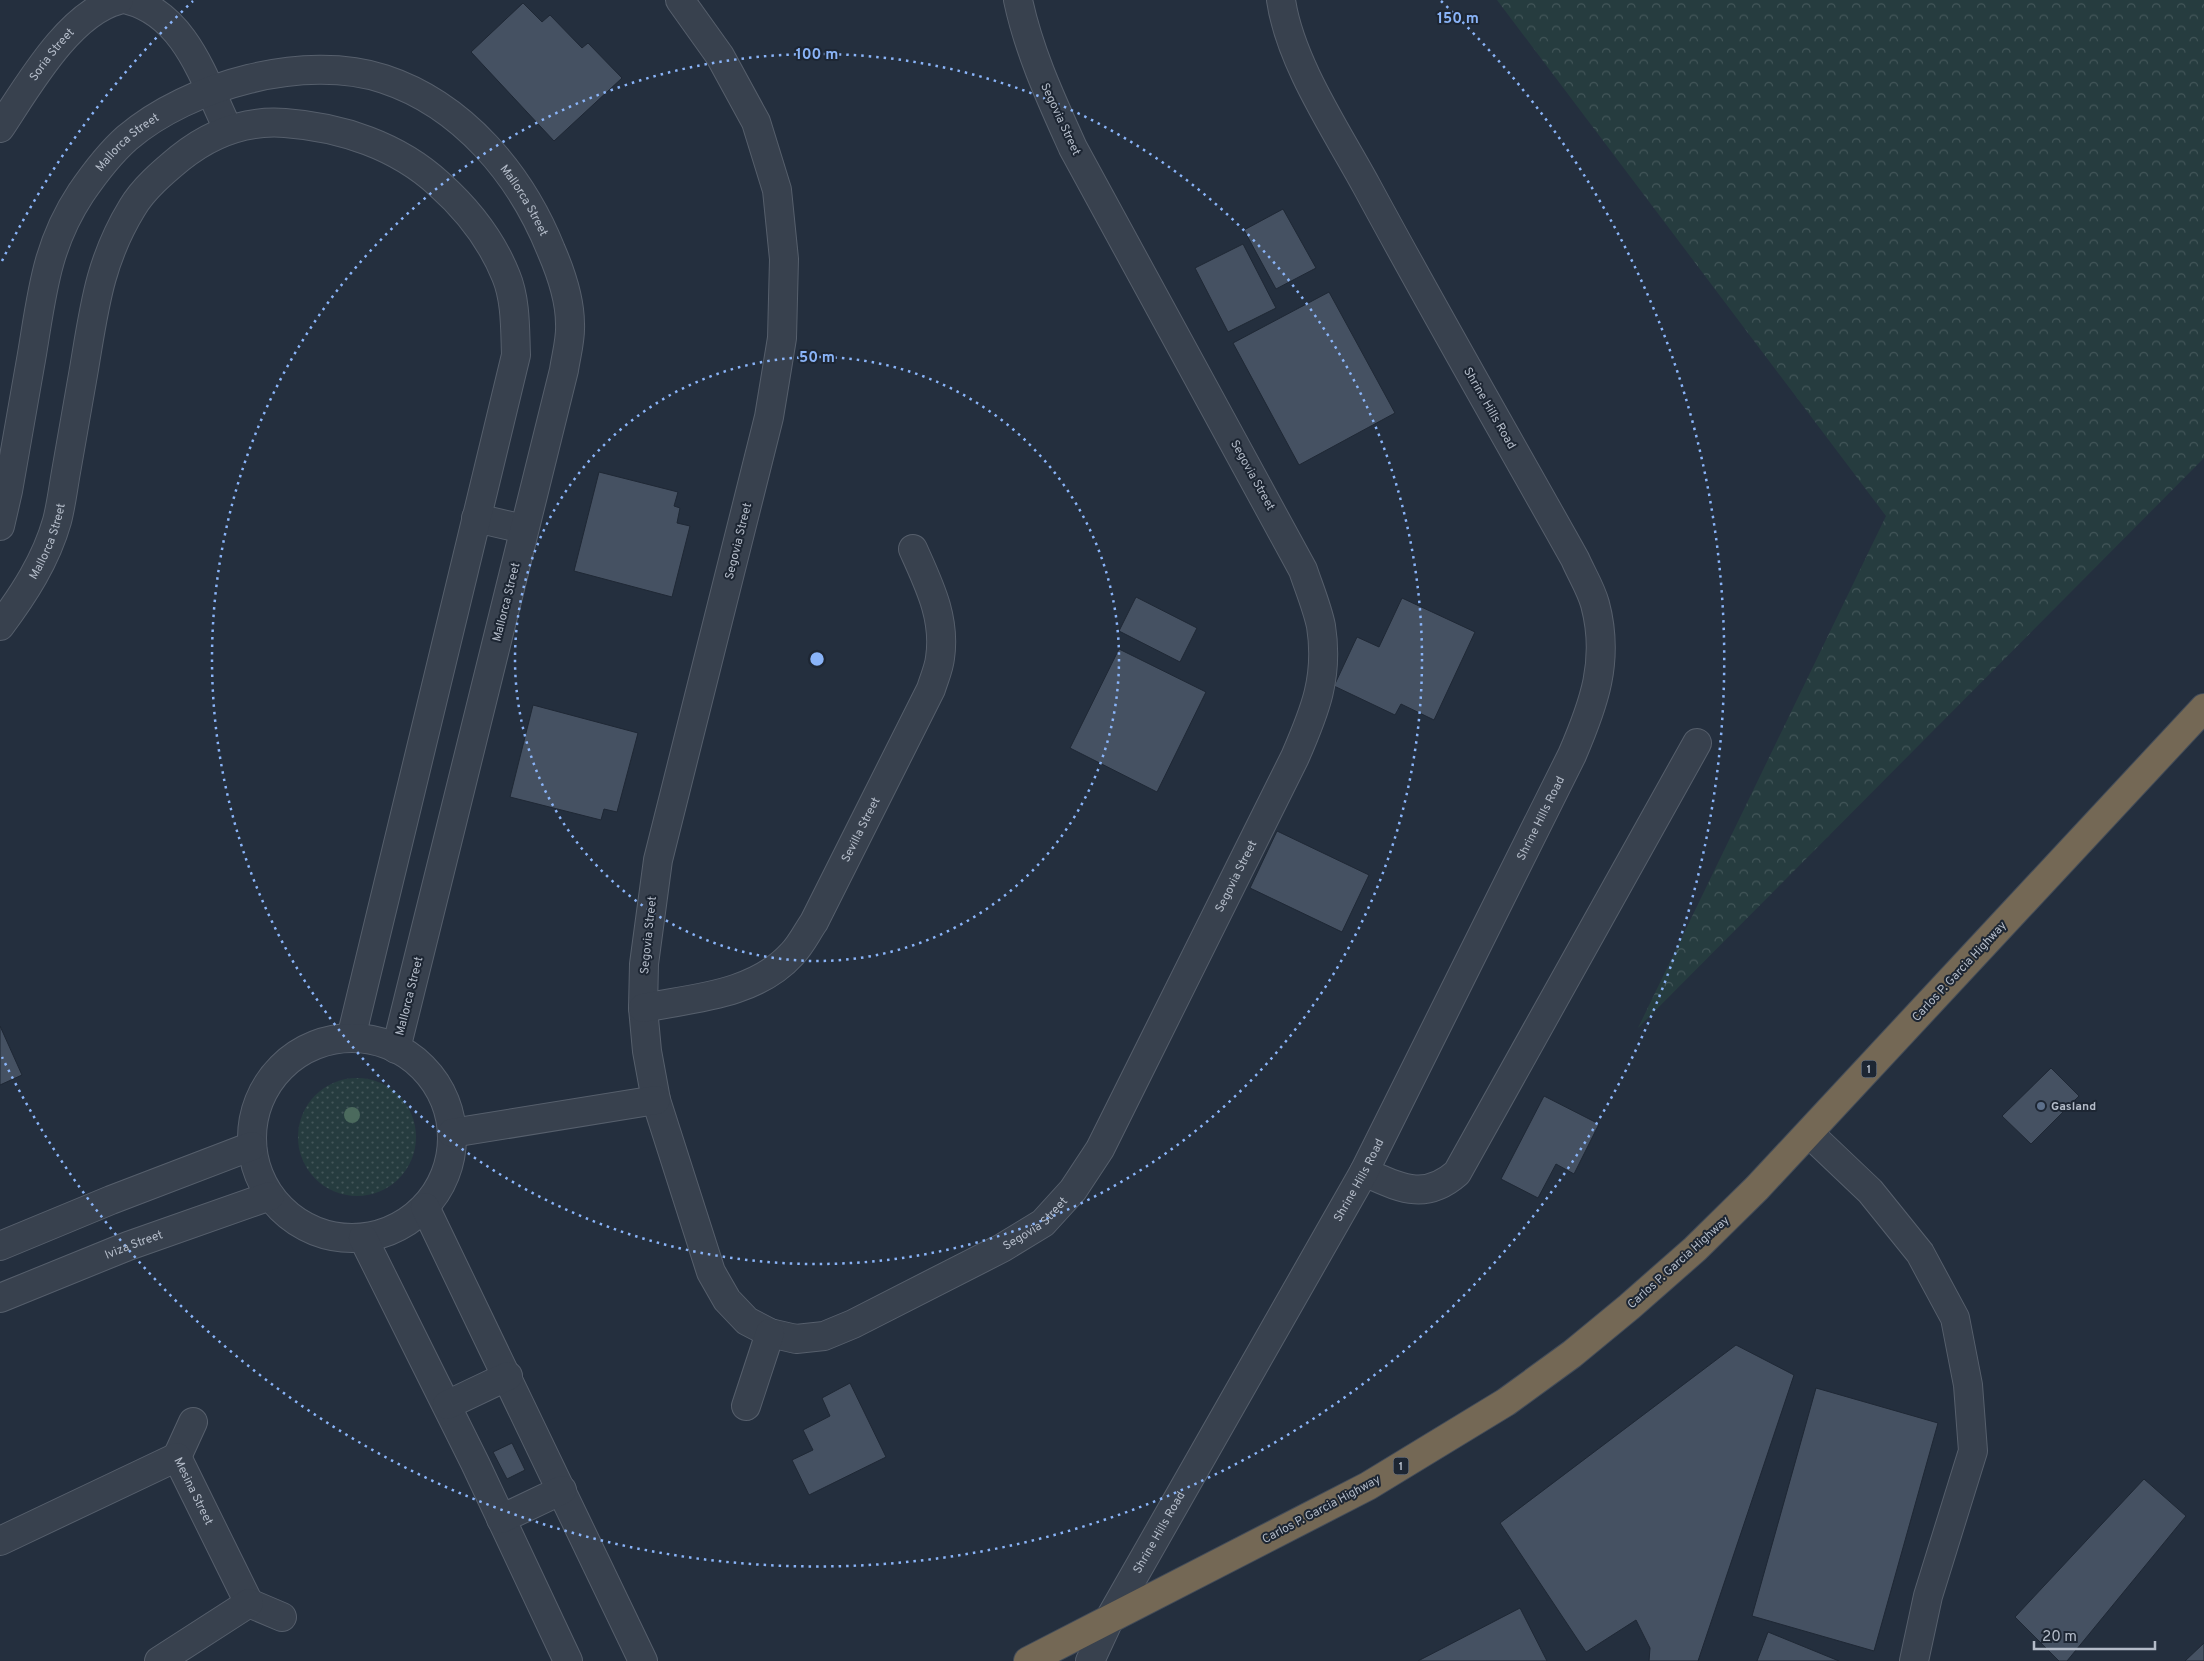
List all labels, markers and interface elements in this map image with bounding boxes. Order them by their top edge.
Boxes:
text: 150 m [1437,10,1479,29]
street label: Soria Street [26,25,78,85]
text: 100 m [796,46,838,65]
street label: Segovia Street [1036,81,1084,158]
street label: Mallorca Street [92,110,162,175]
street label: Mallorca Street [496,162,551,239]
text: 50 m [799,349,835,368]
street label: Shrine Hills Road [1459,365,1519,452]
street label: Segovia Street [1226,437,1278,514]
street label: Segovia Street [722,501,756,581]
street label: Mallorca Street [26,502,70,583]
street label: Mallorca Street [489,561,525,643]
centre of rings [808,650,826,668]
street label: Shrine Hills Road [1514,774,1569,863]
street label: Sevilla Street [838,795,884,865]
street label: Segovia Street [1212,838,1261,915]
street label: Segovia Street [637,895,661,975]
street label: Carlos P. Garcia Highway [1909,918,2011,1025]
street label: Mallorca Street [392,955,428,1037]
road number: 1 [1862,1060,1876,1078]
place label: Gasland [2051,1099,2096,1115]
marker: Gasland [2035,1100,2047,1112]
street label: Shrine Hills Road [1330,1136,1388,1225]
street label: Segovia Street [1000,1194,1072,1255]
street label: Carlos P. Garcia Highway [1624,1213,1733,1313]
street label: Iviza Street [103,1227,165,1264]
street label: Mesina Street [169,1455,216,1528]
road number: 1 [1394,1458,1408,1474]
street label: Carlos P. Garcia Highway [1260,1472,1383,1548]
street label: Shrine Hills Road [1130,1489,1189,1577]
scale bar [2034,1618,2155,1650]
text: 20 m [2042,1628,2077,1647]

